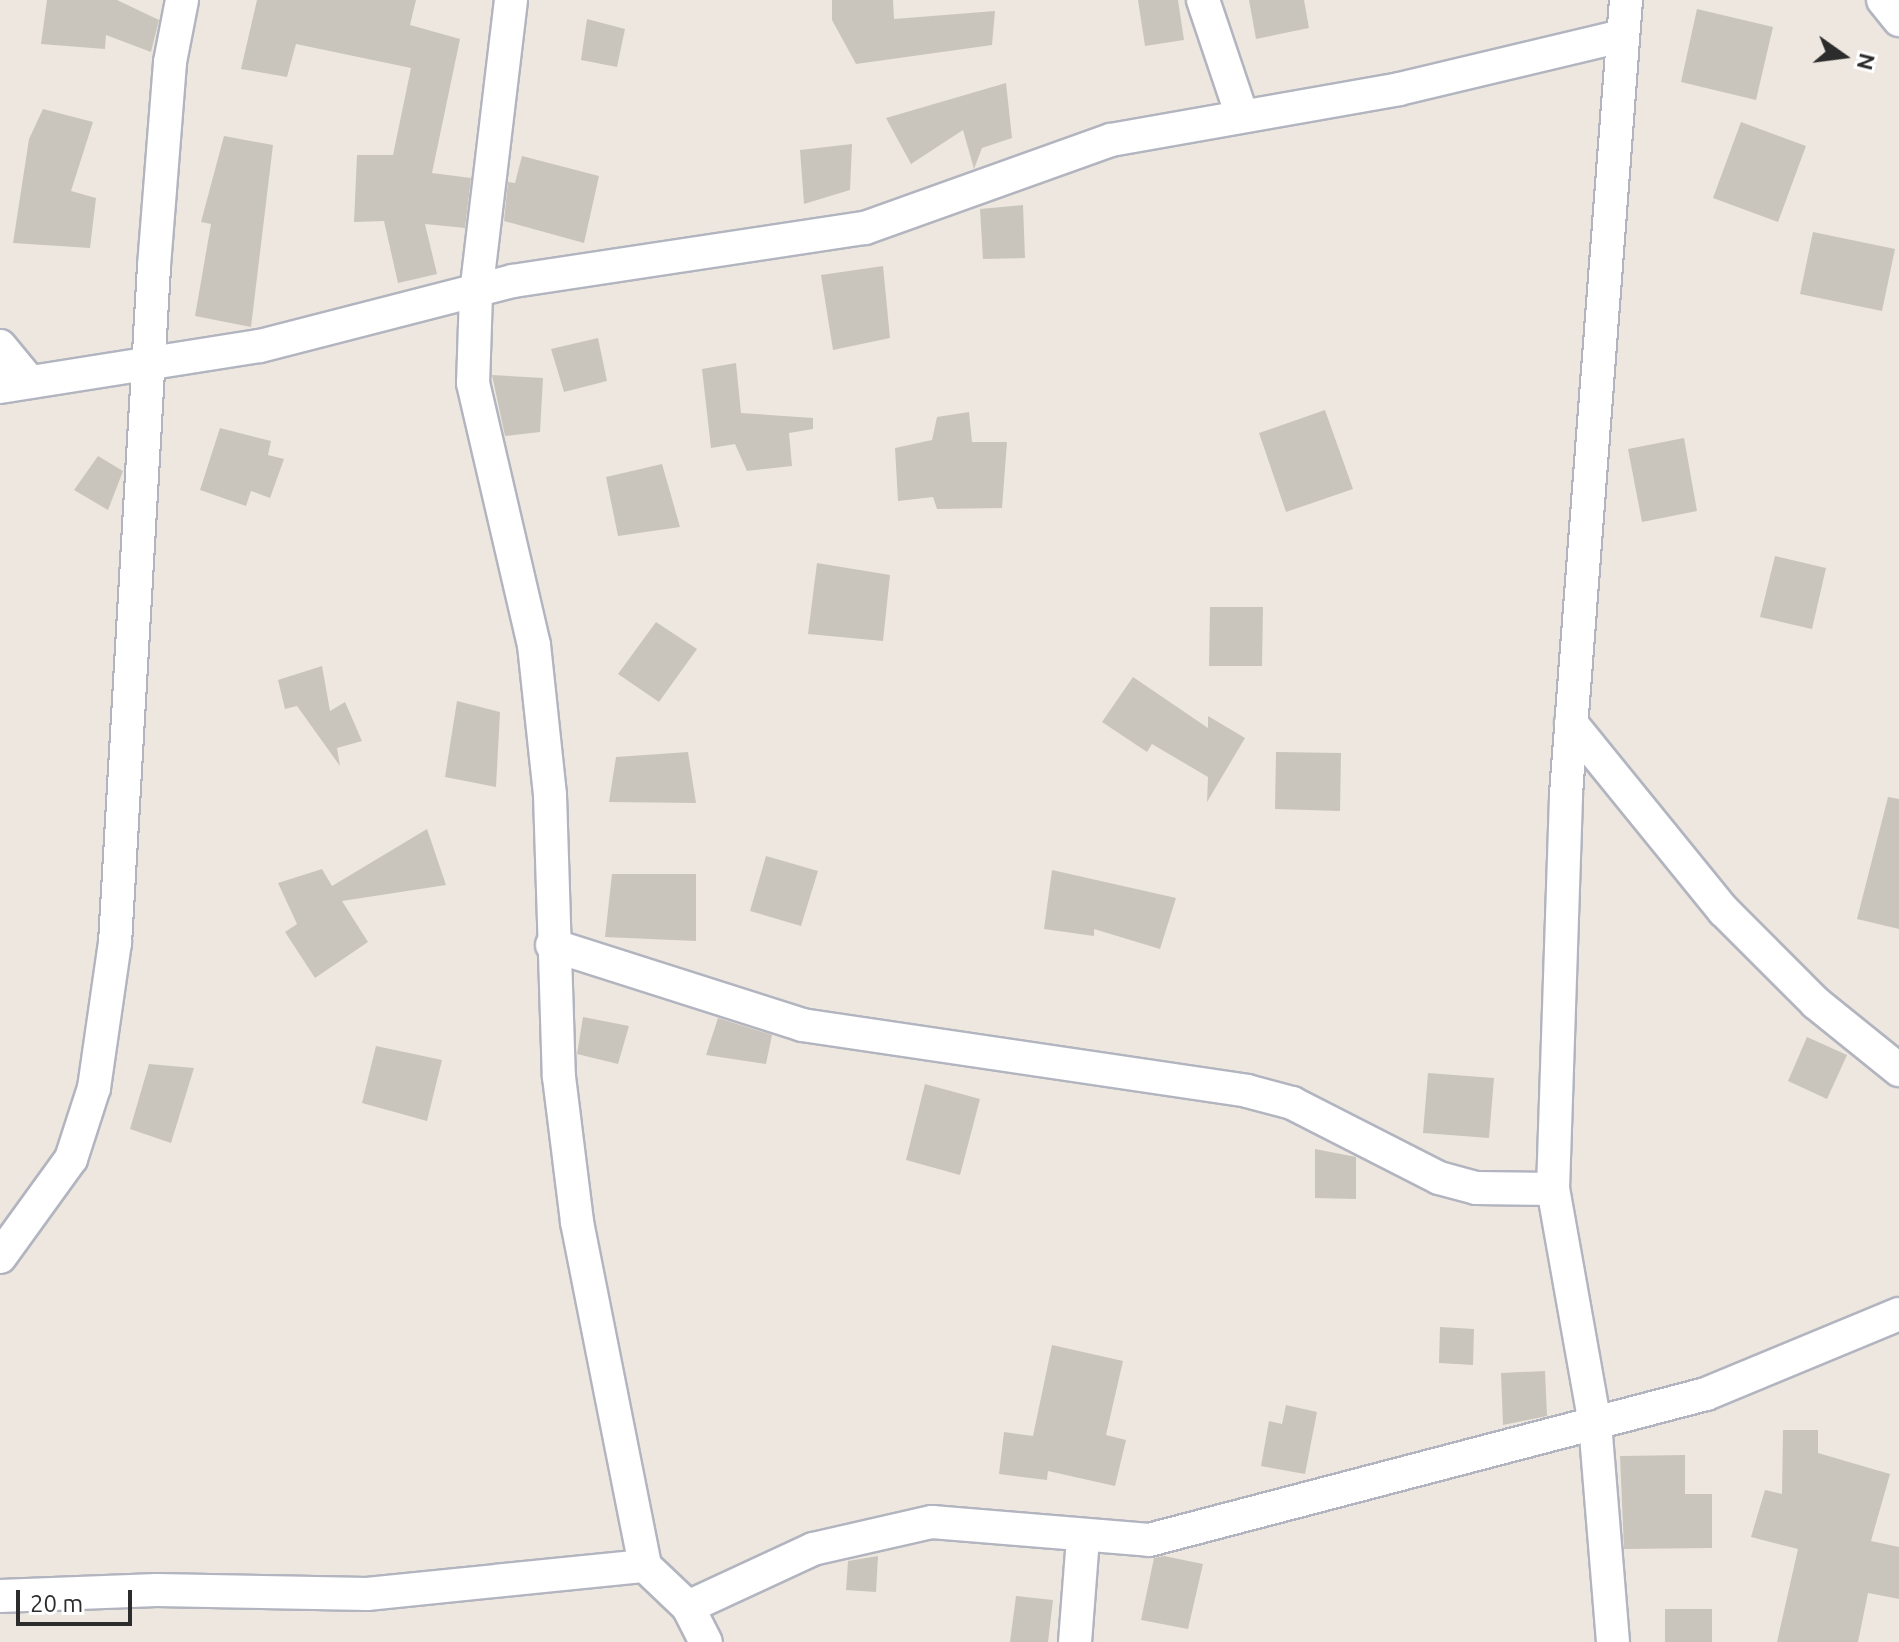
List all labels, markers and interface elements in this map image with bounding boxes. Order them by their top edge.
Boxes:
north arrow [1803,16,1883,96]
text: N [1853,51,1881,73]
scale bar [20,1574,136,1624]
text: 20 m [30,1590,83,1617]

